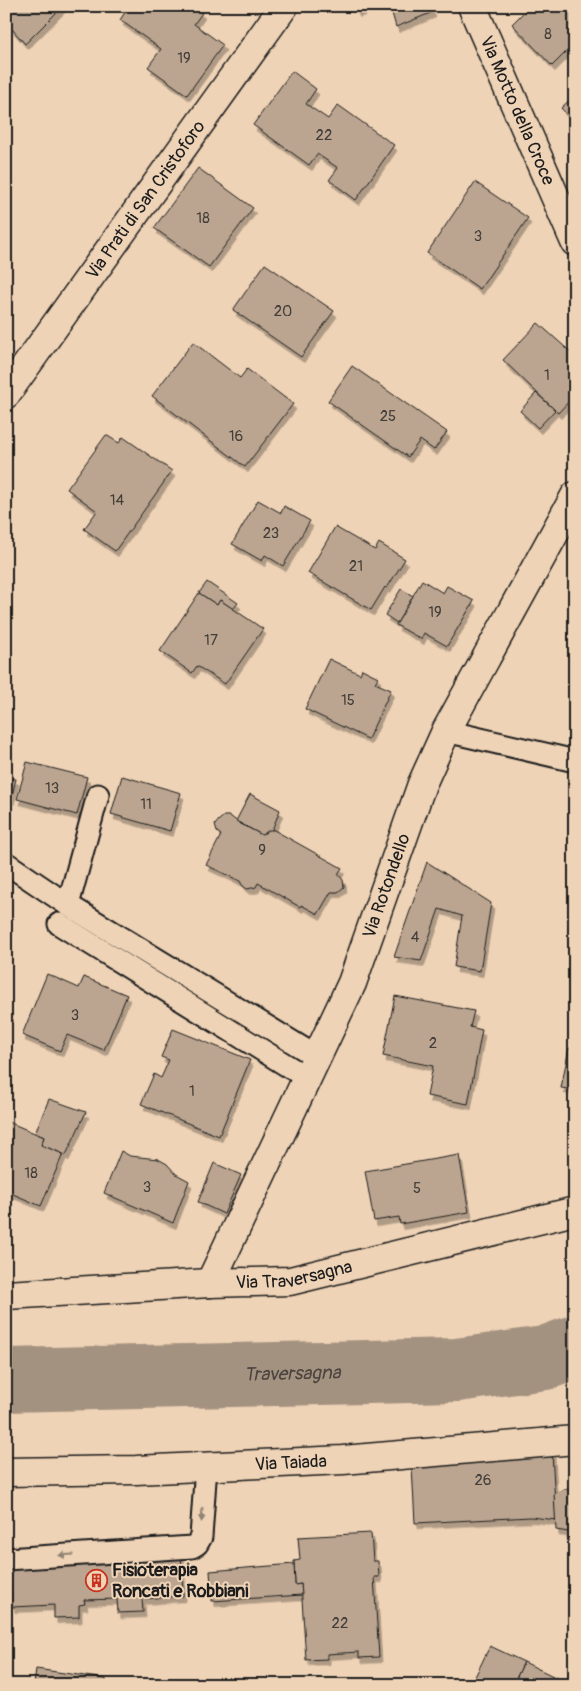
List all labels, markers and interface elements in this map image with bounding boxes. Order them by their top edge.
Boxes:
house number: 8 [544,25,552,44]
street label: Via Motto della Croce [475,32,560,189]
house number: 19 [177,49,191,68]
street label: Via Prati di San Cristoforo [80,115,210,284]
house number: 22 [316,126,332,145]
house number: 18 [196,209,210,228]
house number: 3 [474,227,482,246]
house number: 20 [274,302,292,321]
house number: 1 [544,366,550,385]
house number: 25 [380,407,396,426]
house number: 16 [229,427,243,446]
house number: 14 [110,491,125,510]
house number: 23 [263,524,279,543]
house number: 21 [349,557,363,576]
house number: 19 [428,603,442,622]
house number: 17 [204,631,218,650]
house number: 15 [341,691,355,710]
house number: 13 [45,779,59,798]
house number: 11 [140,795,152,814]
street label: Via Rotondello [357,830,415,941]
house number: 9 [258,841,266,860]
house number: 4 [411,928,420,947]
house number: 3 [71,1006,79,1025]
house number: 2 [429,1034,437,1053]
house number: 1 [189,1082,195,1101]
house number: 18 [24,1164,38,1183]
house number: 3 [143,1178,151,1197]
house number: 5 [413,1179,421,1198]
street label: Via Traversagna [235,1255,355,1294]
water label: Traversagna [243,1361,342,1387]
street label: Via Taiada [254,1449,328,1476]
house number: 26 [474,1471,492,1490]
one-way arrow [198,1507,206,1523]
one-way arrow [58,1551,74,1559]
place label: Fisioterapia Roncati e Robbiani [112,1559,248,1603]
building icon: Fisioterapia Roncati e Robbiani [84,1568,108,1592]
house number: 22 [332,1614,348,1633]

